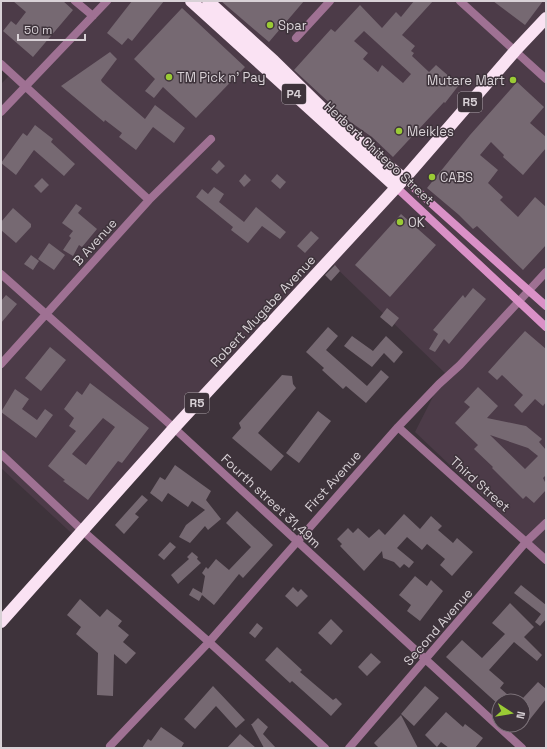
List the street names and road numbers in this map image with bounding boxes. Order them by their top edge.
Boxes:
road number: P4 [282,84,306,104]
road number: R5 [458,92,482,112]
street label: Herbert Chitepo Street [321,98,437,208]
street label: B Avenue [69,215,121,269]
street label: Robert Mugabe Avenue [207,252,319,370]
road number: R5 [185,393,209,413]
street label: First Avenue [301,447,365,515]
street label: Fourth street 31,49m [217,450,325,552]
street label: Third Street [446,453,514,515]
street label: Second Avenue [400,585,476,669]

